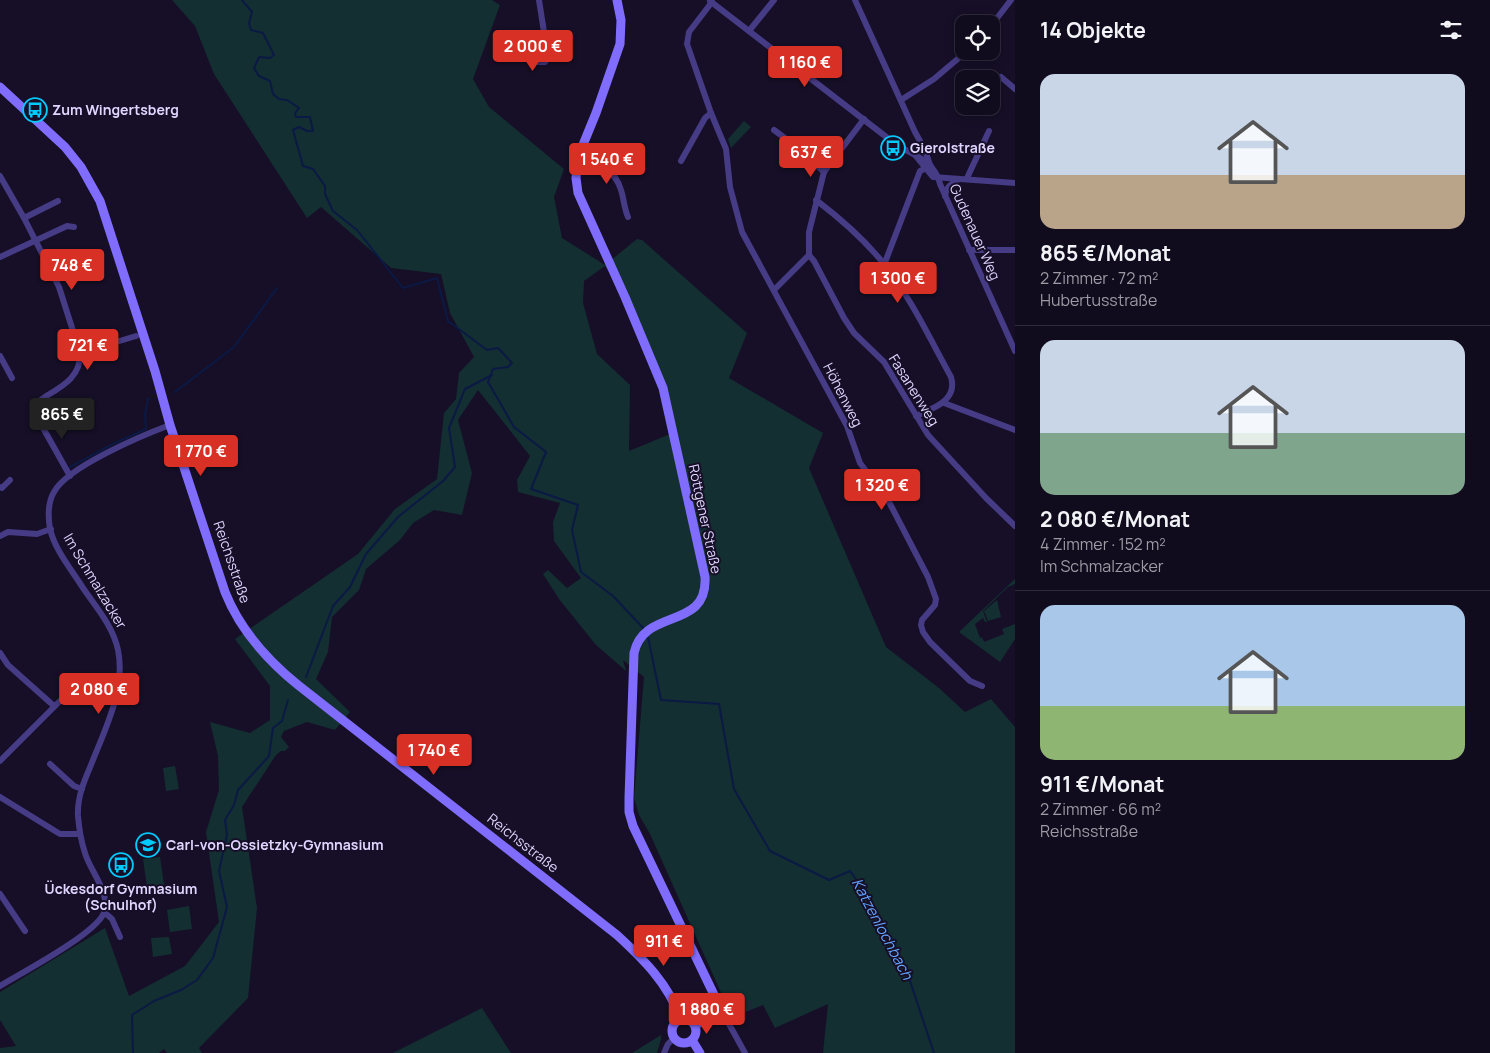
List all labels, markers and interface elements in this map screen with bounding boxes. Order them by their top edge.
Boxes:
map controls [955,15,1000,115]
button: locate [955,15,1000,60]
text: 14 Objekte [1040,16,1146,44]
icon: filters [1437,16,1465,44]
pin: 2 000 € [487,30,579,72]
text: 2 000 € [504,35,562,57]
pin: 1 160 € [759,46,851,88]
text: 1 160 € [779,51,831,73]
button: layers [955,70,1000,115]
bus stop icon: Zum Wingertsberg [22,97,48,123]
place label: Zum Wingertsberg [52,100,179,119]
icon: home [1208,107,1298,197]
bus stop icon: Gierolstraße [880,135,906,161]
pin: 637 € [776,136,846,178]
place label: Gierolstraße [910,138,995,157]
text: 637 € [790,141,832,163]
pin: 1 540 € [561,142,653,185]
text: 1 540 € [580,148,634,170]
street label: Gudenauer Weg [946,181,1005,283]
text: 865 €/Monat [1040,239,1171,267]
pin: 748 € [37,248,107,291]
text: 748 € [51,254,93,276]
pin: 1 300 € [852,262,944,304]
text: 1 300 € [871,267,925,289]
text: 2 Zimmer · 72 m² [1040,267,1158,289]
text: Hubertusstraße [1040,289,1157,311]
pin: 721 € [53,328,123,371]
text: 721 € [68,334,108,356]
street label: Fasanenweg [885,350,944,429]
street label: Höhenweg [819,360,868,430]
icon: home [1208,372,1298,462]
pin: 865 € [27,398,97,440]
text: 865 € [40,403,84,425]
pin: 1 770 € [155,434,247,477]
text: 1 770 € [175,440,227,462]
street label: Röttgener Straße [685,462,726,575]
pin: 1 320 € [836,468,928,511]
text: 1 320 € [855,474,909,496]
text: 2 080 €/Monat [1040,505,1190,533]
street label: Reichsstraße [210,518,255,605]
street label: Im Schmalzacker [59,530,131,632]
text: 4 Zimmer · 152 m² [1040,533,1166,555]
text: Im Schmalzacker [1040,555,1164,577]
icon: home [1208,637,1298,727]
pin: 2 080 € [53,672,145,715]
text: 2 080 € [70,678,128,700]
pin: 1 740 € [388,734,480,776]
text: 1 740 € [408,739,460,761]
text: 911 €/Monat [1040,770,1164,798]
text: 2 Zimmer · 66 m² [1040,798,1161,820]
street label: Reichsstraße [484,809,563,876]
text: Reichsstraße [1040,820,1138,842]
school or university icon: Carl-von-Ossietzky-Gymnasium [135,832,161,858]
place label: Carl-von-Ossietzky-Gymnasium [166,835,384,854]
bus stop icon: Ückesdorf Gymnasium (Schulhof) [108,852,134,878]
water label: Katzenlochbach [847,874,919,984]
place label: Ückesdorf Gymnasium (Schulhof) [45,879,197,914]
pin: 911 € [629,924,699,967]
text: 911 € [645,930,683,952]
pin: 1 880 € [661,992,753,1035]
text: 1 880 € [680,998,734,1020]

